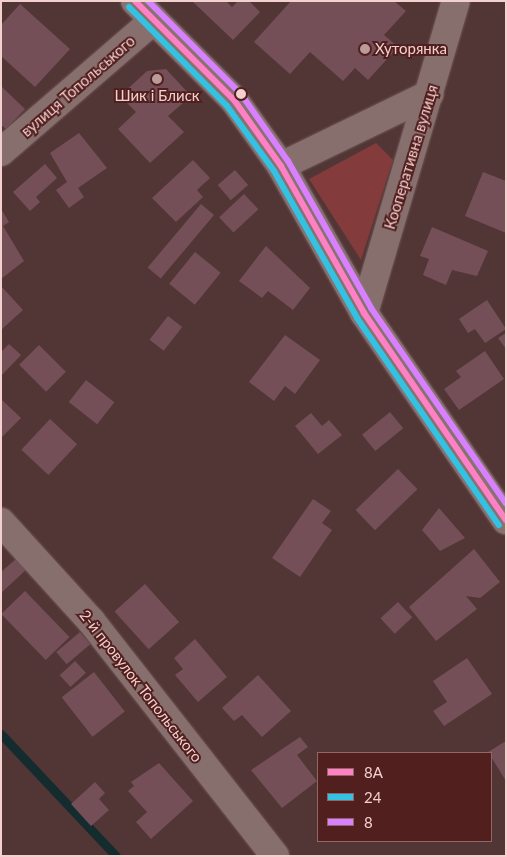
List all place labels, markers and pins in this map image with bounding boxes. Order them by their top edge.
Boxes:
place label: Хуторянка [375,40,447,58]
marker: Хуторянка [359,43,371,55]
marker: Шик і Блиск [151,73,163,85]
place label: Шик і Блиск [114,87,200,105]
unlabelled marker [236,89,246,99]

